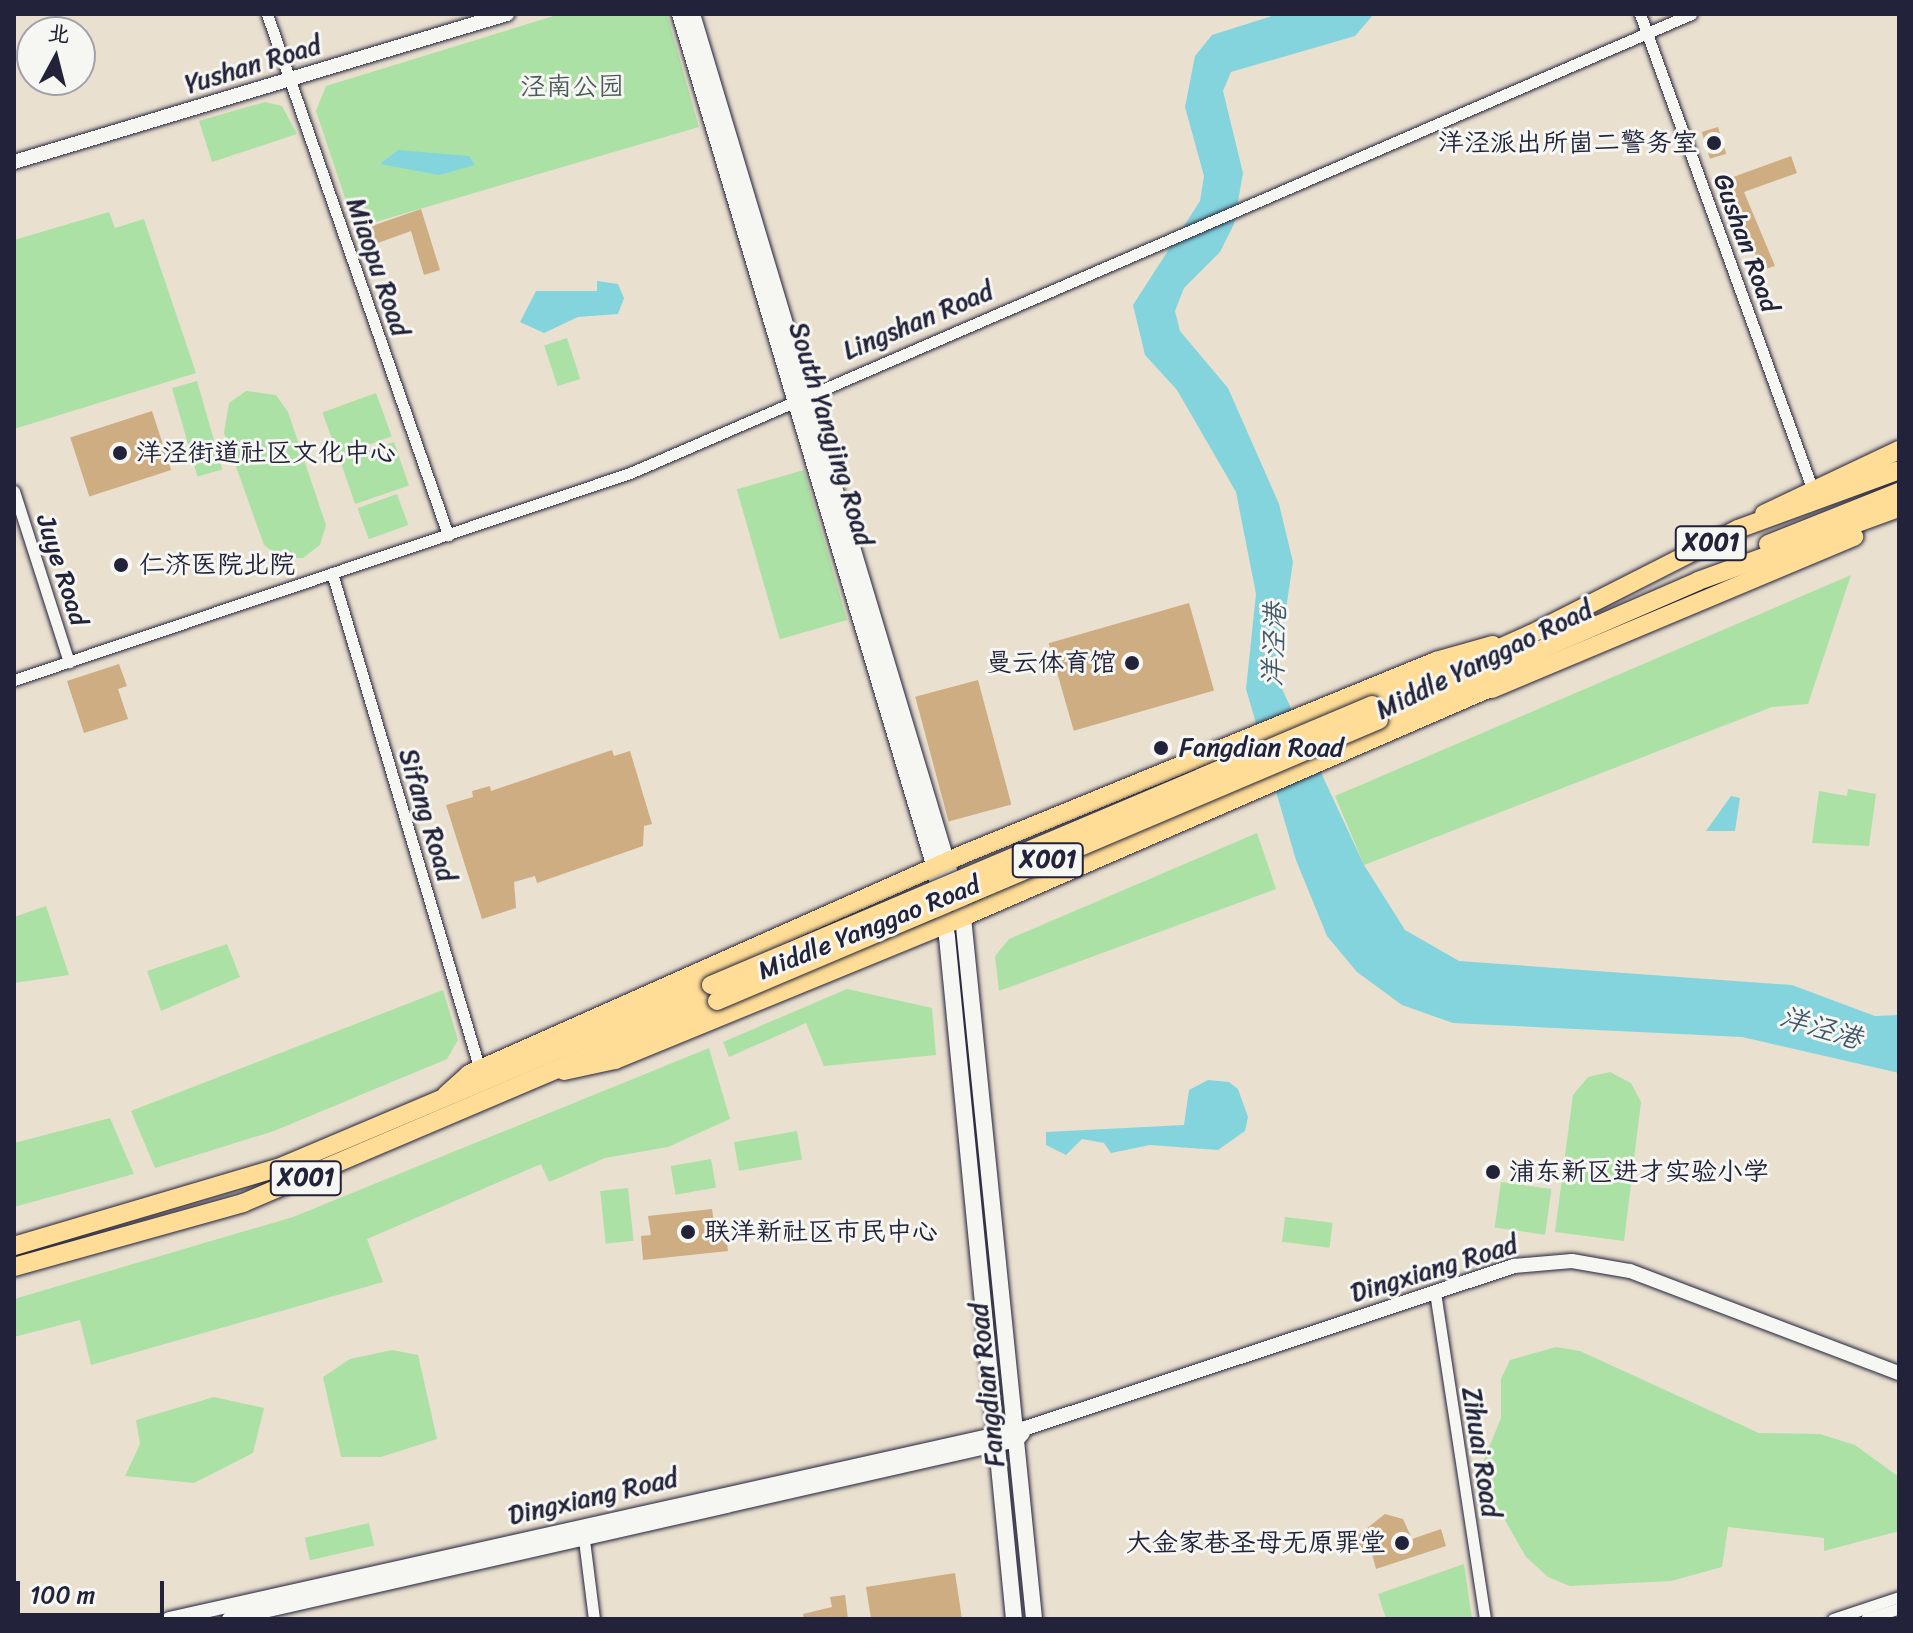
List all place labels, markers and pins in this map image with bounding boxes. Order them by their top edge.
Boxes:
place label: 洋泾派出所崮二警务室 [1438,127,1698,159]
marker: 洋泾派出所崮二警务室 [1705,134,1723,152]
place label: 洋泾街道社区文化中心 [136,437,396,469]
marker: 洋泾街道社区文化中心 [111,444,129,462]
place label: 仁济医院北院 [139,549,295,581]
marker: 仁济医院北院 [110,554,132,576]
place label: 曼云体育馆 [986,647,1116,679]
marker: 曼云体育馆 [1123,654,1141,672]
place label: Fangdian Road [1179,732,1344,764]
marker: Fangdian Road [1150,737,1172,759]
place label: 浦东新区进才实验小学 [1509,1156,1769,1188]
marker: 浦东新区进才实验小学 [1484,1163,1502,1181]
place label: 联洋新社区市民中心 [704,1216,938,1248]
marker: 联洋新社区市民中心 [679,1223,697,1241]
place label: 大金家巷圣母无原罪堂 [1126,1527,1386,1559]
marker: 大金家巷圣母无原罪堂 [1393,1534,1411,1552]

